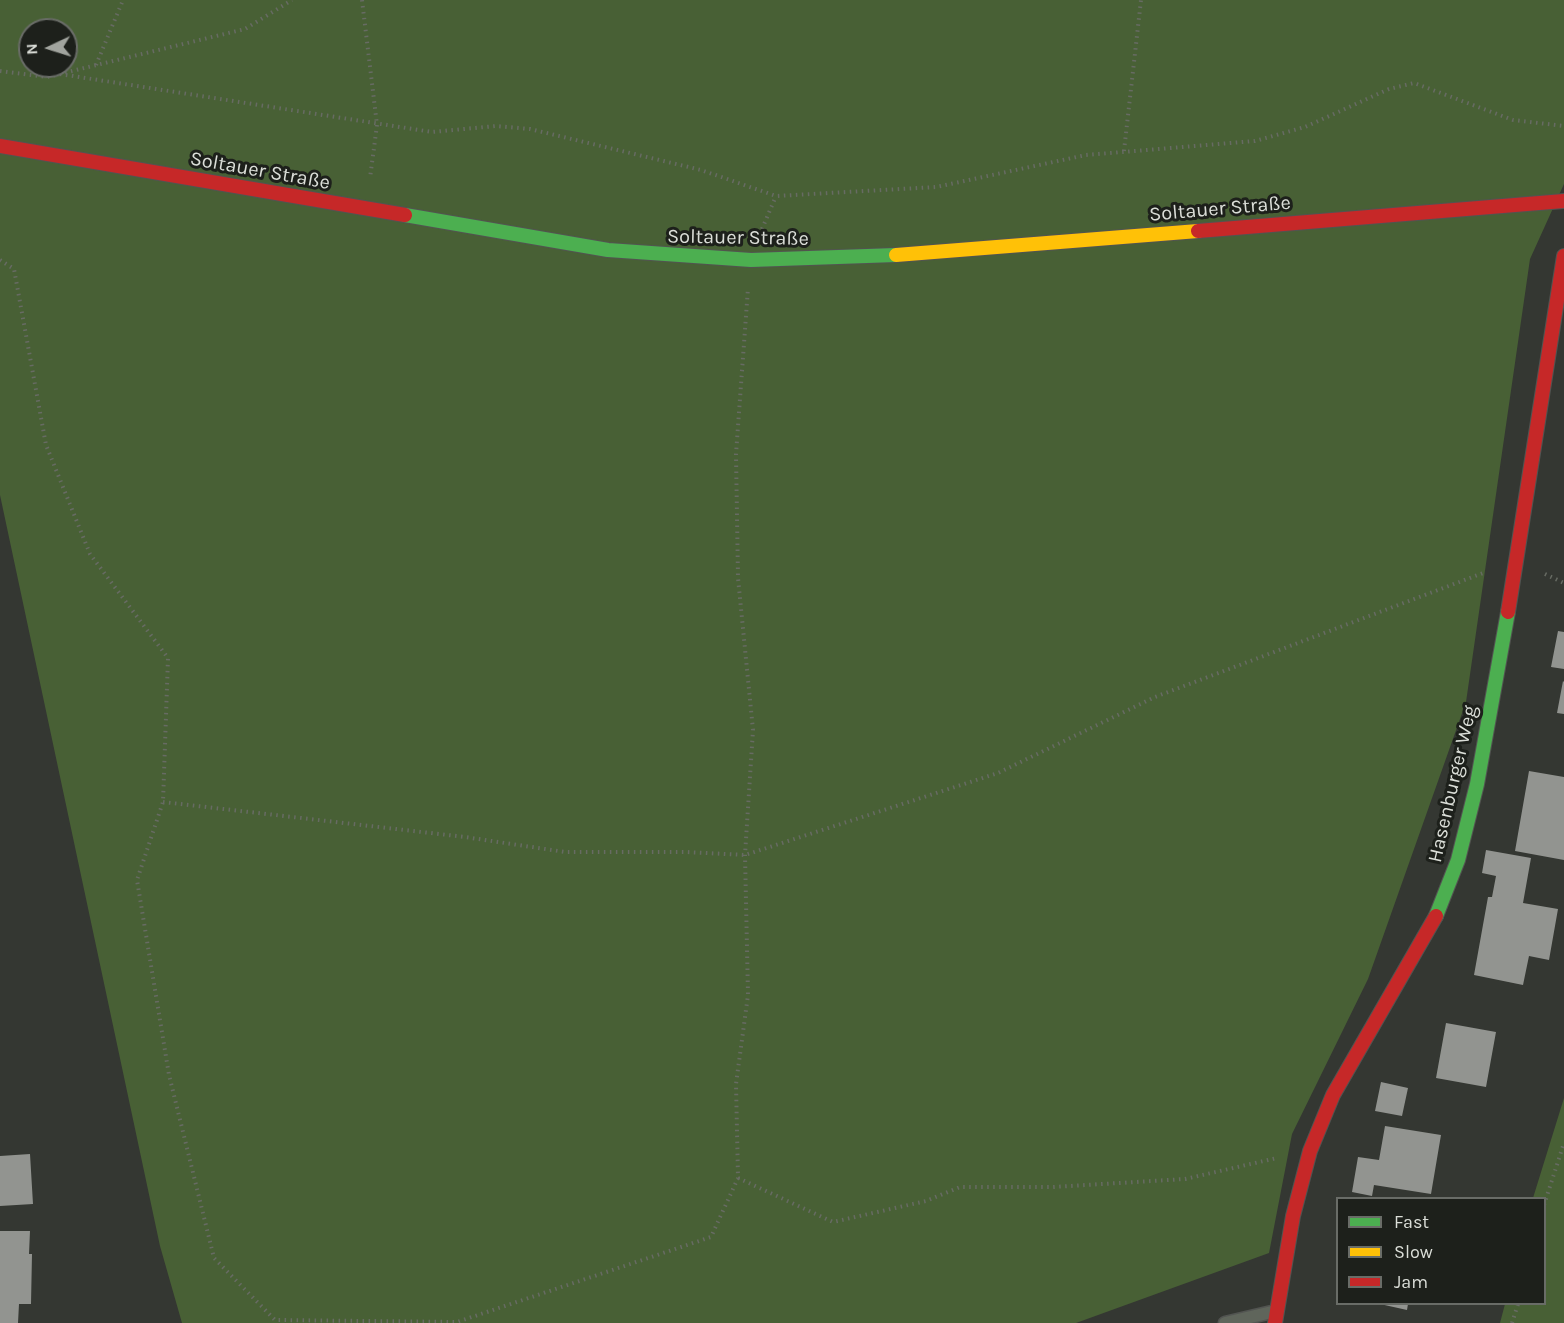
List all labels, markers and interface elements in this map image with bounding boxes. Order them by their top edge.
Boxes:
north arrow [18,18,78,78]
text: N [22,43,41,56]
street label: Soltauer Straße [188,147,332,195]
street label: Soltauer Straße [1148,191,1292,227]
street label: Soltauer Straße [667,225,809,251]
street label: Hasenburger Weg [1423,703,1483,865]
legend [1336,1197,1546,1305]
text: Fast [1394,1211,1429,1233]
text: Slow [1394,1241,1433,1263]
text: Jam [1394,1271,1428,1293]

